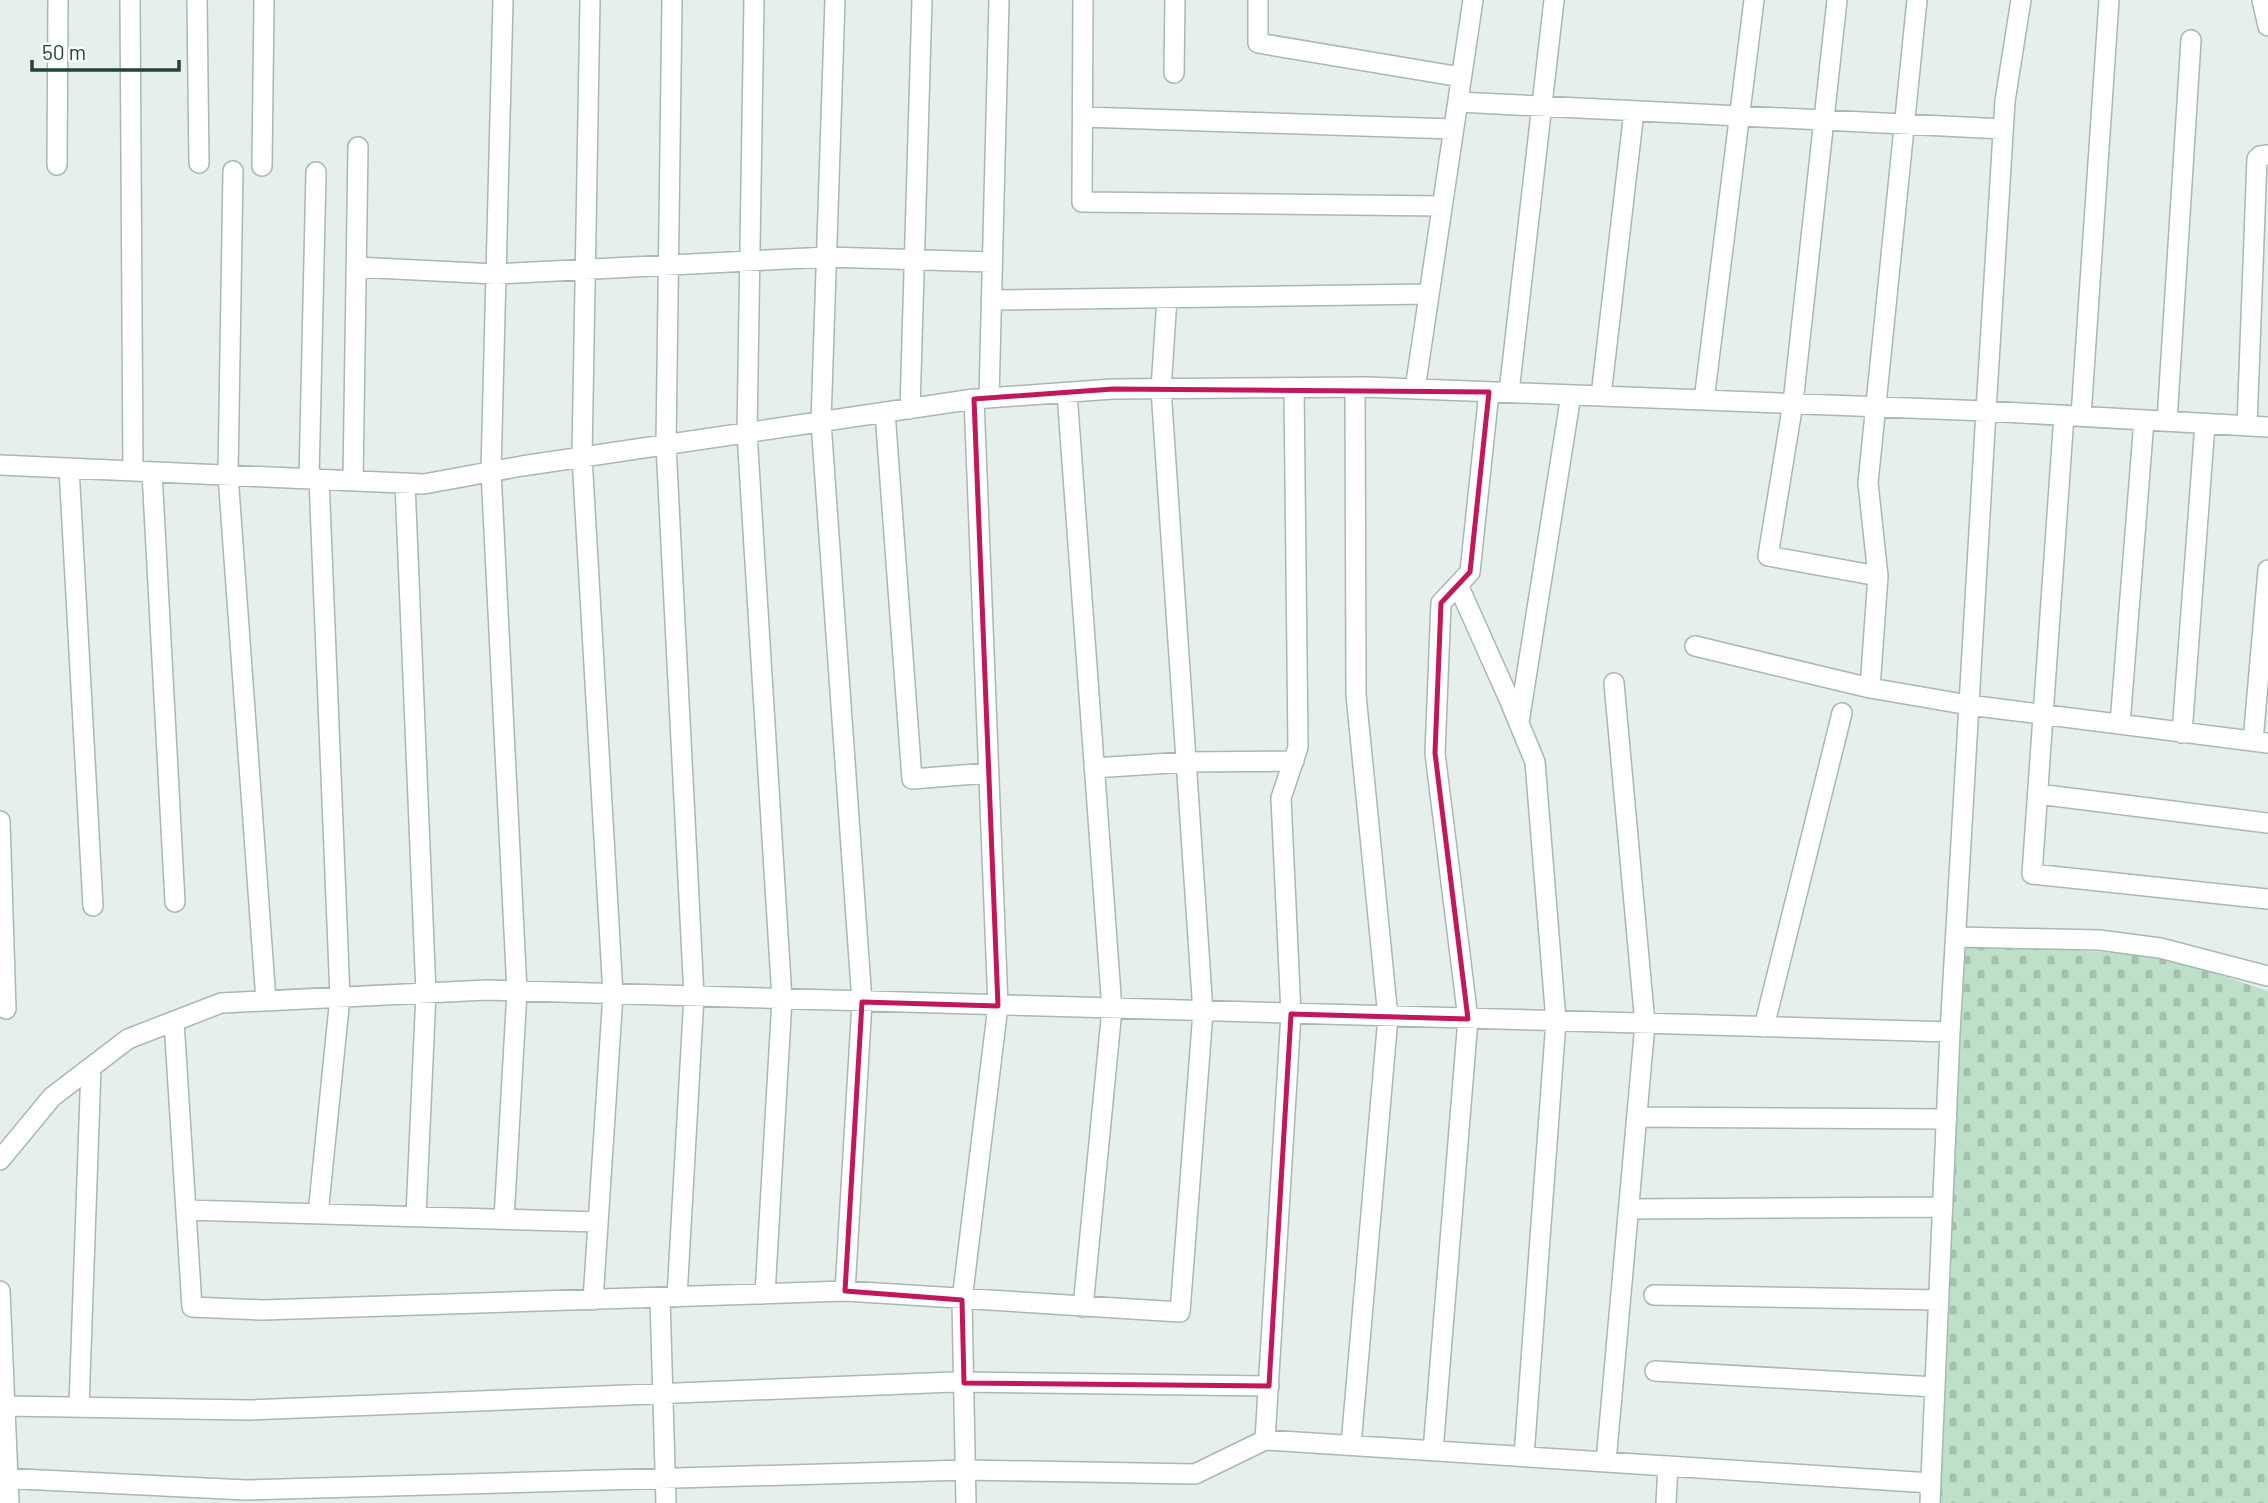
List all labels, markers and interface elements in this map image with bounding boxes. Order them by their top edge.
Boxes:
scale bar [32,28,178,72]
text: 50 m [42,39,86,64]

